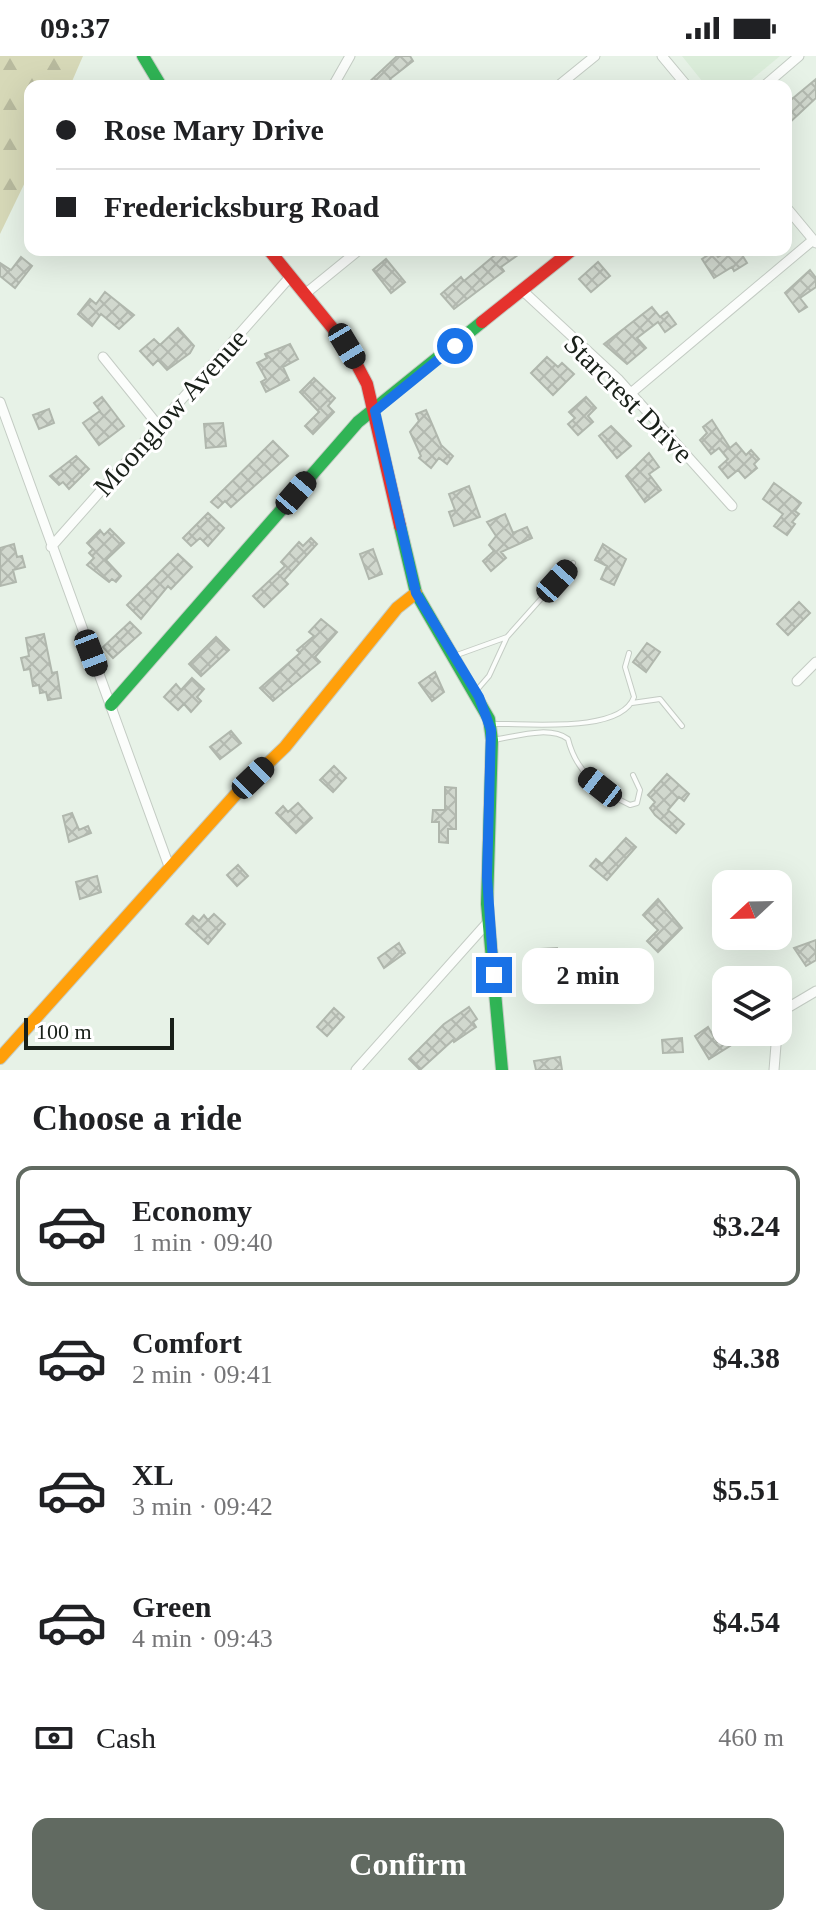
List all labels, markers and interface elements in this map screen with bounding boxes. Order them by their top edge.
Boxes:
text: 09:37 [40,11,110,44]
text: Rose Mary Drive [104,113,324,146]
text: Fredericksburg Road [104,190,379,223]
car [324,319,370,373]
street label: Moonglow Avenue [87,323,253,502]
route start [437,328,473,364]
street label: Starcrest Drive [558,328,699,469]
car [271,467,321,519]
car [532,555,582,607]
car [71,626,111,680]
car [227,753,279,803]
car [574,763,626,811]
north arrow [712,870,792,950]
map controls [712,870,792,1046]
callout: 2 min [522,947,654,1003]
route end [476,957,512,993]
text: 2 min [557,961,619,990]
button: layers [712,966,792,1046]
scale bar [24,1014,174,1050]
text: 100 m [36,1019,92,1044]
text: Choose a ride [32,1098,242,1138]
icon: car [36,1190,108,1262]
text: Economy [132,1194,252,1227]
text: $3.24 [713,1209,780,1242]
text: 1 min · 09:40 [132,1228,273,1257]
icon: car [36,1322,108,1394]
text: Comfort [132,1326,242,1359]
text: $4.38 [713,1341,780,1374]
text: 2 min · 09:41 [132,1360,273,1389]
icon: car [36,1454,108,1526]
text: XL [132,1458,174,1491]
text: $5.51 [713,1473,780,1506]
text: 3 min · 09:42 [132,1492,273,1521]
icon: car [36,1586,108,1658]
text: Green [132,1590,211,1623]
text: $4.54 [713,1605,780,1638]
text: 4 min · 09:43 [132,1624,273,1653]
icon: cash [32,1716,76,1760]
text: Cash [96,1721,156,1754]
text: 460 m [718,1723,784,1752]
button: Confirm [32,1818,784,1910]

